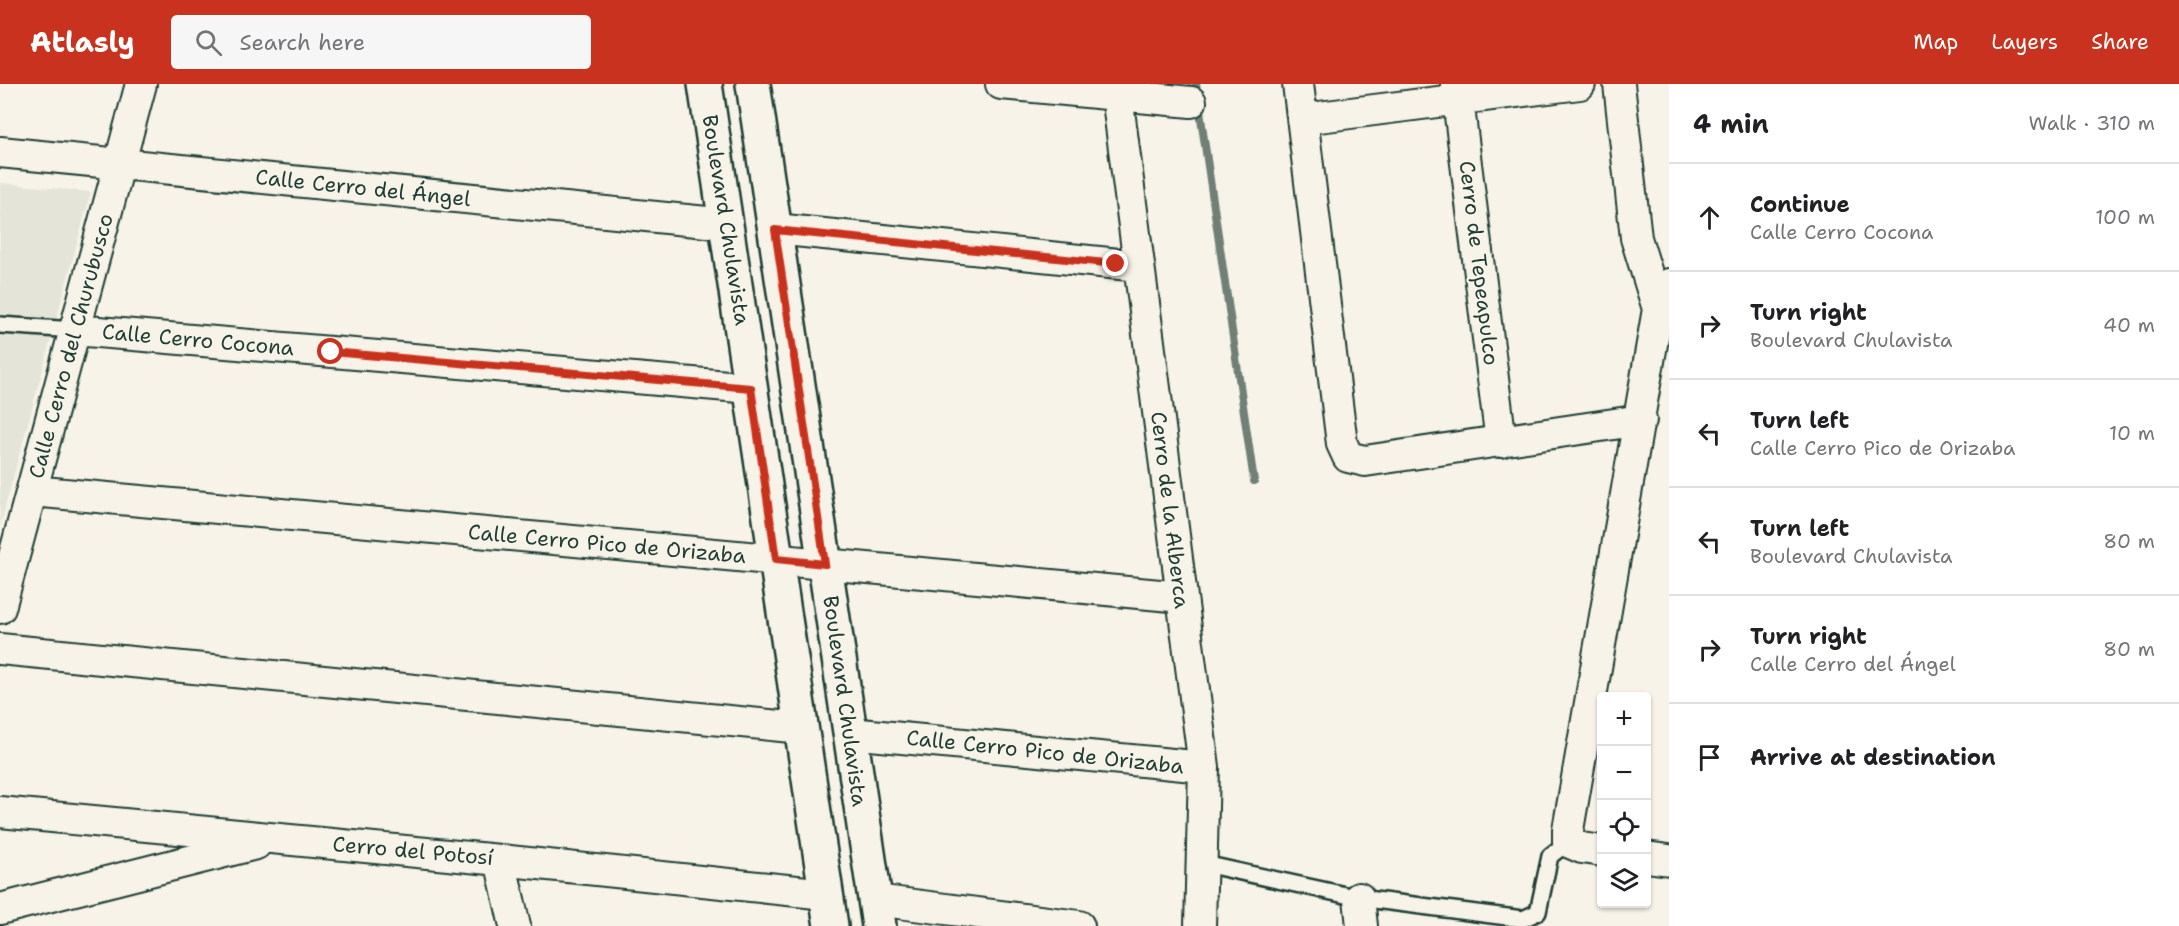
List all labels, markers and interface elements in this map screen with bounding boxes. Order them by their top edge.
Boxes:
search box [171,15,591,69]
text: Atlasly [30,23,135,61]
icon: search [192,26,225,59]
text: Search here [240,28,365,57]
text: Map [1913,28,1958,56]
text: Layers [1991,28,2058,56]
text: Share [2091,28,2149,56]
text: 4 min [1693,106,1769,141]
text: Walk · 310 m [2029,110,2155,136]
street label: Boulevard Chulavista [696,113,756,327]
street label: Cerro de Tepeapulco [1453,159,1505,367]
street label: Calle Cerro del Ángel [254,162,473,213]
text: Continue [1750,190,1850,219]
icon: ahead [1693,201,1726,234]
text: 100 m [2095,204,2155,230]
street label: Calle Cerro del Churubusco [22,210,120,482]
text: Calle Cerro Cocona [1750,219,1934,245]
route end [1102,250,1128,276]
text: Turn right [1750,298,1867,327]
icon: right [1693,309,1726,342]
text: 40 m [2103,312,2155,338]
street label: Calle Cerro Cocona [101,318,295,362]
text: Boulevard Chulavista [1750,327,1953,353]
route start [317,338,343,364]
text: Turn left [1750,406,1849,435]
street label: Cerro de la Alberca [1144,410,1196,610]
icon: left [1693,417,1726,450]
text: 10 m [2109,420,2155,446]
text: Calle Cerro Pico de Orizaba [1750,435,2016,461]
text: Turn left [1750,514,1849,543]
street label: Calle Cerro Pico de Orizaba [467,518,747,570]
icon: left [1693,525,1726,558]
text: 80 m [2103,528,2155,554]
text: Boulevard Chulavista [1750,543,1953,569]
street label: Boulevard Chulavista [816,594,874,808]
text: Turn right [1750,622,1867,651]
icon: right [1693,633,1726,666]
text: 80 m [2103,636,2155,662]
text: Calle Cerro del Ángel [1750,651,1956,677]
map controls [1597,692,1651,908]
button: + [1597,692,1651,746]
street label: Calle Cerro Pico de Orizaba [905,724,1185,780]
icon: arrive [1693,741,1726,774]
text: Arrive at destination [1750,743,1996,772]
button: − [1597,746,1651,800]
button: locate [1597,800,1651,854]
street label: Cerro del Potosí [331,830,495,872]
button: layers [1597,854,1651,908]

